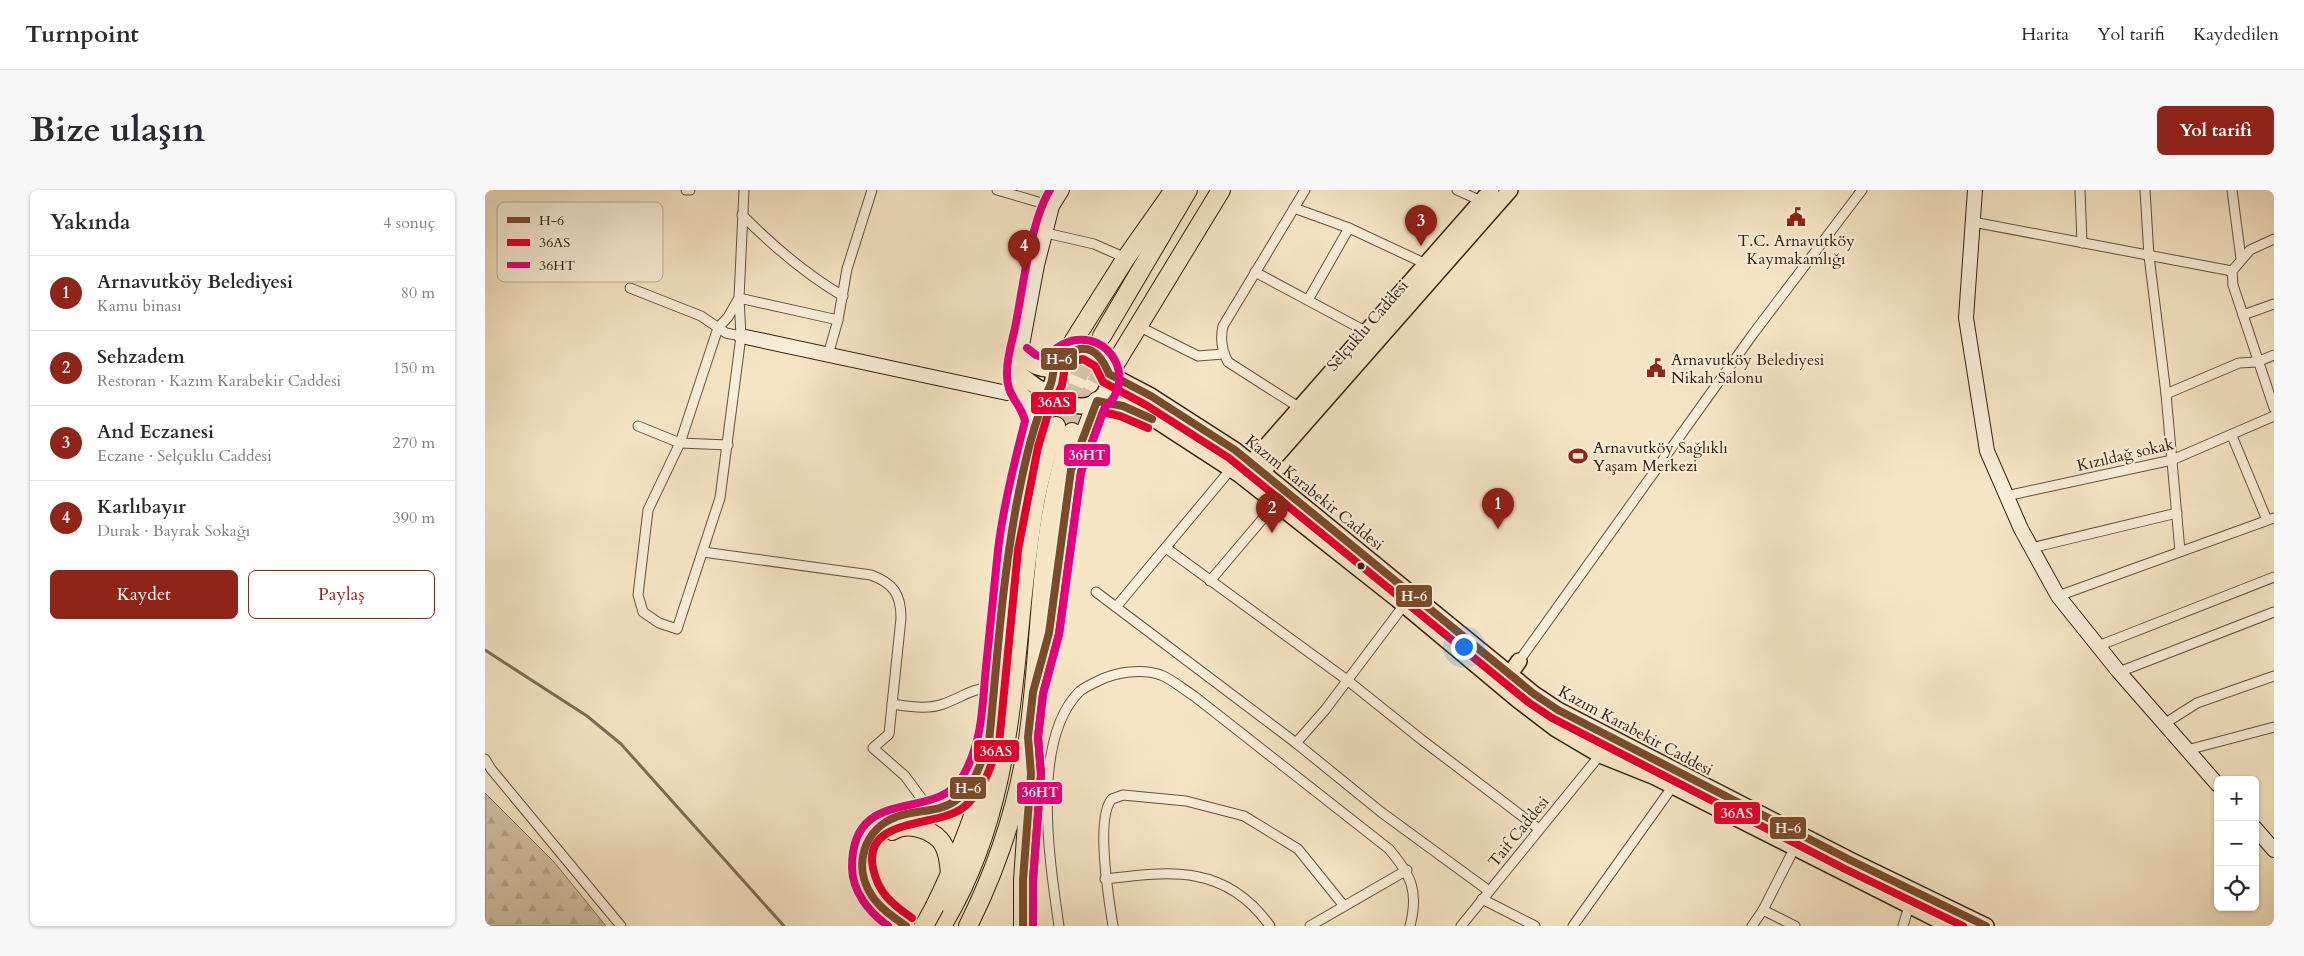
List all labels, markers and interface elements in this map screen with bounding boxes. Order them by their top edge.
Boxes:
text: Turnpoint [25,18,139,51]
text: Harita [2021,22,2069,47]
text: Yol tarifi [2097,22,2165,47]
text: Kaydedilen [2193,22,2279,47]
text: Bize ulaşın [30,106,205,154]
button: Yol tarifi [2157,106,2274,155]
legend [497,202,663,282]
pin: 3 [1405,205,1437,246]
public building icon: T.C. Arnavutköy Kaymakamlığı [1785,206,1807,228]
text: Yakında [50,208,130,237]
text: H-6 [539,211,564,230]
text: 4 sonuç [383,212,435,234]
pin: 4 [1008,230,1040,271]
place label: T.C. Arnavutköy Kaymakamlığı [1737,230,1855,270]
text: 36AS [539,233,570,252]
text: 36HT [539,256,575,275]
text: Arnavutköy Belediyesi [97,269,293,295]
street label: Selçuklu Caddesi [1322,275,1414,376]
text: 1 [62,282,70,304]
text: 80 m [401,282,435,304]
text: Kamu binası [97,295,181,317]
text: Sehzadem [97,344,185,370]
line badge: H-6 [1040,347,1078,371]
place label: Arnavutköy Belediyesi Nikah Salonu [1671,349,1825,389]
text: H-6 [1046,350,1072,369]
text: 2 [62,357,70,379]
text: 150 m [393,357,435,379]
public building icon: Arnavutköy Belediyesi Nikah Salonu [1645,357,1667,379]
text: Restoran · Kazım Karabekir Caddesi [97,370,341,392]
line badge: 36AS [1030,391,1077,415]
text: 36AS [1038,393,1070,412]
text: And Eczanesi [97,419,214,445]
street label: Kazım Karabekir Caddesi [1241,430,1389,556]
text: 3 [62,432,70,454]
text: 270 m [393,432,435,454]
street label: Kızıldağ sokak [2075,433,2176,477]
place label: Arnavutköy Sağlıklı Yaşam Merkezi [1593,437,1728,477]
line badge: 36HT [1063,443,1111,467]
text: Eczane · Selçuklu Caddesi [97,445,272,467]
sports icon: Arnavutköy Sağlıklı Yaşam Merkezi [1567,445,1589,467]
text: 36HT [1069,446,1105,465]
pin: 1 [1482,488,1514,529]
pin: 2 [1256,492,1288,533]
text: Karlıbayır [97,494,186,520]
text: 4 [62,507,70,529]
text: 390 m [393,507,435,529]
text: Durak · Bayrak Sokağı [97,520,250,542]
unlabelled marker [1356,561,1366,571]
button: Kaydet [50,570,238,619]
button: Paylaş [248,570,435,619]
line badge: H-6 [1395,584,1433,608]
text: H-6 [1401,587,1427,606]
your location [1451,634,1477,660]
street label: Kazım Karabekir Caddesi [1554,681,1717,781]
line badge: 36AS [973,739,1020,763]
text: 36AS [980,742,1012,761]
line badge: H-6 [949,776,987,800]
map controls [2214,776,2259,911]
button: + [2214,776,2259,821]
text: H-6 [955,779,981,798]
line badge: 36HT [1016,781,1063,805]
text: 36HT [1022,783,1058,802]
street label: Taif Caddesi [1483,791,1555,872]
line badge: 36AS [1713,801,1761,825]
text: 36AS [1721,804,1753,823]
line badge: H-6 [1769,816,1807,840]
text: H-6 [1775,819,1801,838]
button: − [2214,821,2259,866]
button: locate [2214,866,2259,911]

